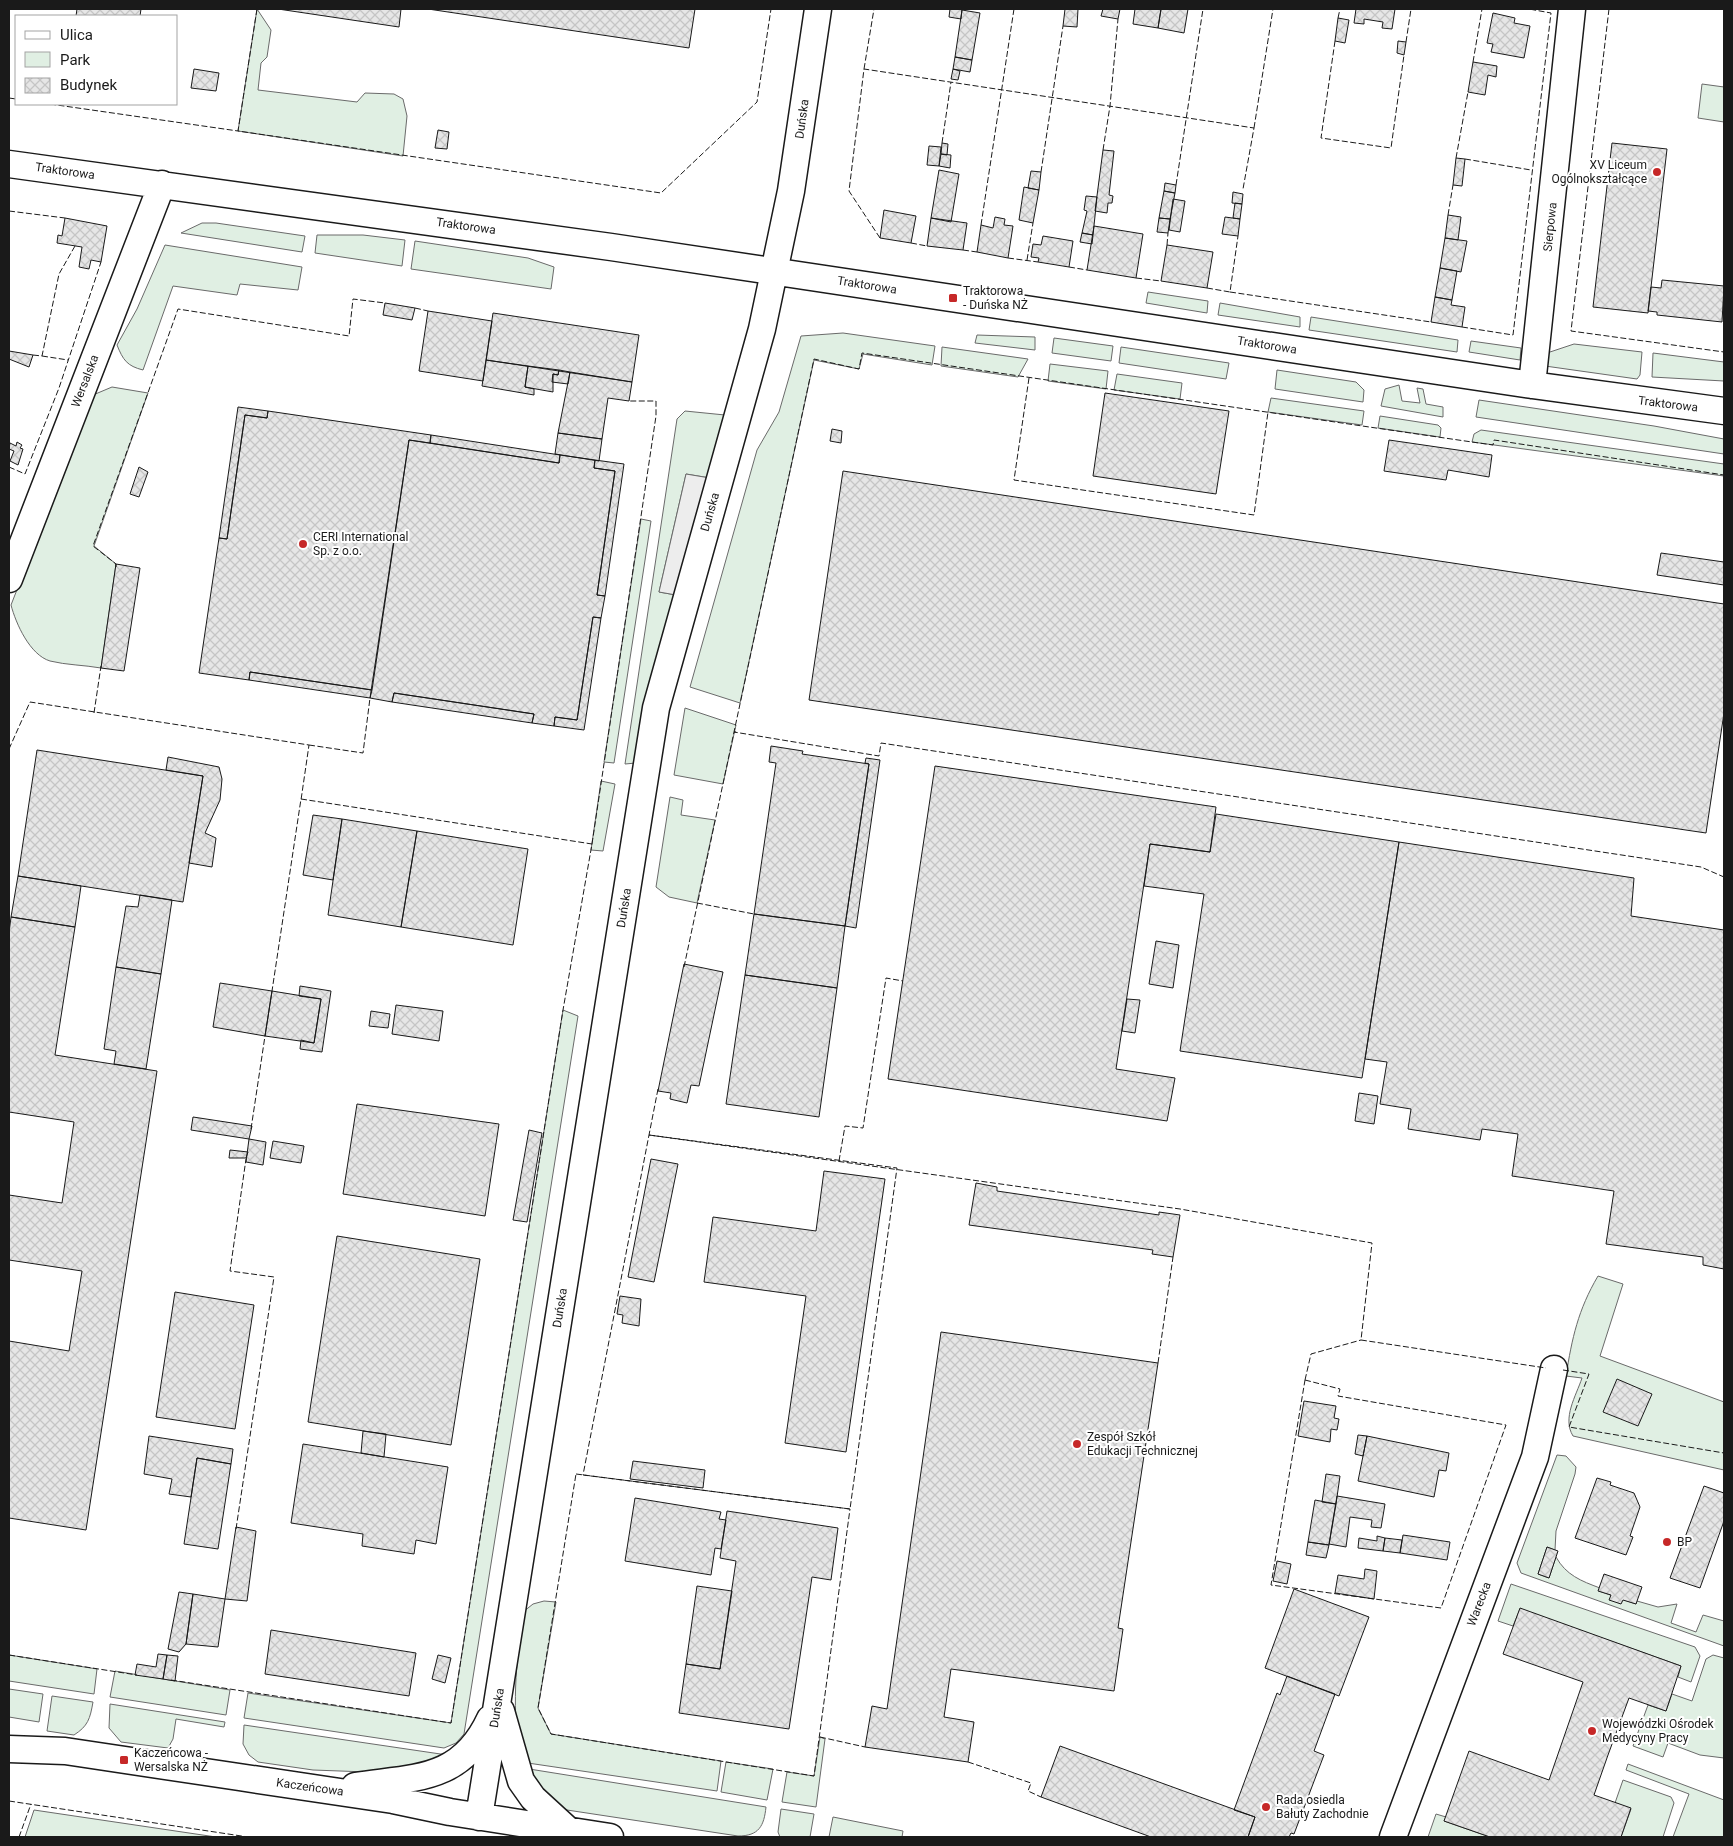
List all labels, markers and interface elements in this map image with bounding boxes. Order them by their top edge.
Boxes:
legend [15,15,178,105]
text: Ulica [60,26,93,44]
text: Park [60,51,91,69]
text: Budynek [60,76,117,94]
street label: Duńska [792,98,812,140]
place label: XV Liceum Ogólnokształcące [1551,158,1647,186]
street label: Traktorowa [34,160,96,182]
marker: XV Liceum Ogólnokształcące [1651,166,1663,178]
street label: Sierpowa [1540,202,1560,252]
street label: Traktorowa [435,215,497,237]
street label: Traktorowa [836,273,898,297]
place label: Traktorowa - Duńska NŻ [963,284,1028,312]
marker: Traktorowa - Duńska NŻ [947,292,959,304]
street label: Traktorowa [1236,333,1298,357]
street label: Wersalska [69,353,101,409]
street label: Traktorowa [1637,393,1699,415]
street label: Duńska [698,491,722,533]
place label: CERI International Sp. z o.o. [313,530,408,558]
marker: CERI International Sp. z o.o. [297,538,309,550]
street label: Duńska [614,887,634,929]
street label: Duńska [550,1287,570,1329]
place label: Zespół Szkół Edukacji Technicznej [1087,1430,1198,1458]
marker: Zespół Szkół Edukacji Technicznej [1071,1438,1083,1450]
place label: BP [1677,1535,1692,1549]
marker: BP [1661,1536,1673,1548]
street label: Warecka [1464,1580,1494,1628]
street label: Duńska [487,1687,507,1729]
place label: Wojewódzki Ośrodek Medycyny Pracy [1602,1717,1714,1745]
marker: Wojewódzki Ośrodek Medycyny Pracy [1586,1725,1598,1737]
place label: Kaczeńcowa - Wersalska NŻ [134,1746,209,1774]
marker: Kaczeńcowa - Wersalska NŻ [118,1754,130,1766]
street label: Kaczeńcowa [275,1775,345,1799]
place label: Rada osiedla Bałuty Zachodnie [1276,1793,1369,1821]
marker: Rada osiedla Bałuty Zachodnie [1260,1801,1272,1813]

